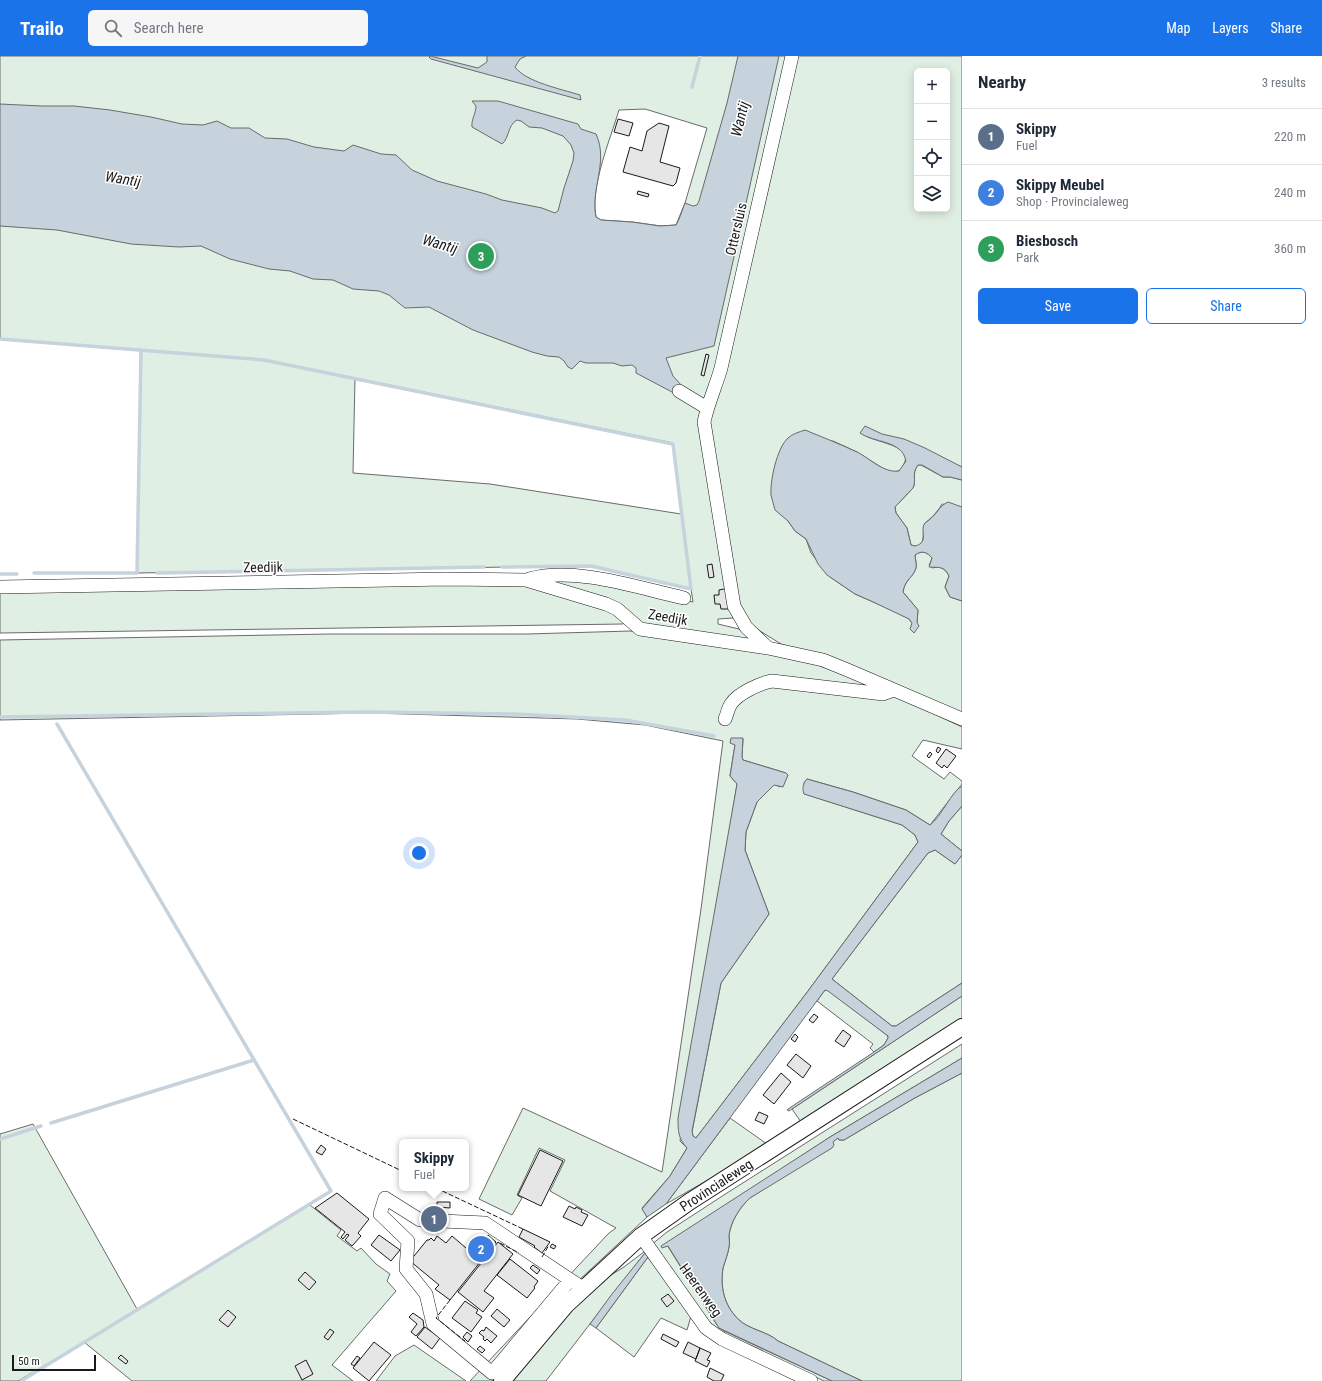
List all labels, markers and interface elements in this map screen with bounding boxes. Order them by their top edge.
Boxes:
search box [88,10,368,46]
text: Trailo [20,17,64,40]
icon: search [102,17,124,39]
text: Search here [134,19,203,37]
text: Map [1166,20,1190,36]
text: Layers [1212,20,1249,36]
text: Share [1271,20,1302,36]
map controls [914,68,950,212]
button: + [914,68,950,104]
text: Nearby [978,72,1026,92]
text: 3 results [1262,75,1306,90]
water label: Wantij [727,99,753,139]
button: − [914,104,950,140]
text: Skippy [1016,120,1057,138]
text: 1 [988,129,994,144]
text: 220 m [1274,129,1306,144]
text: Fuel [1016,138,1037,153]
button: locate [914,140,950,176]
water label: Wantij [104,167,143,191]
button: layers [914,176,950,212]
text: Skippy Meubel [1016,176,1104,194]
text: 2 [988,185,994,200]
text: 240 m [1274,185,1306,200]
text: Shop · Provincialeweg [1016,194,1129,209]
street label: Ottersluis [722,201,750,257]
water label: Wantij [420,230,460,258]
text: Biesbosch [1016,232,1078,250]
pin: 3 [468,241,494,271]
text: 3 [988,241,994,256]
text: 360 m [1274,241,1306,256]
text: Park [1016,250,1039,265]
button: Save [978,288,1138,324]
button: Share [1146,288,1306,324]
street label: Zeedijk [243,559,284,575]
street label: Zeedijk [647,606,690,628]
your location [409,843,429,863]
popup [399,1139,469,1191]
text: Skippy [414,1149,454,1167]
street label: Provincialeweg [677,1156,755,1214]
text: Fuel [414,1167,435,1182]
pin: 1 [421,1204,447,1234]
pin: 2 [468,1234,494,1264]
street label: Heerenweg [676,1260,726,1320]
scale bar [12,1353,96,1372]
text: 50 m [18,1355,40,1368]

